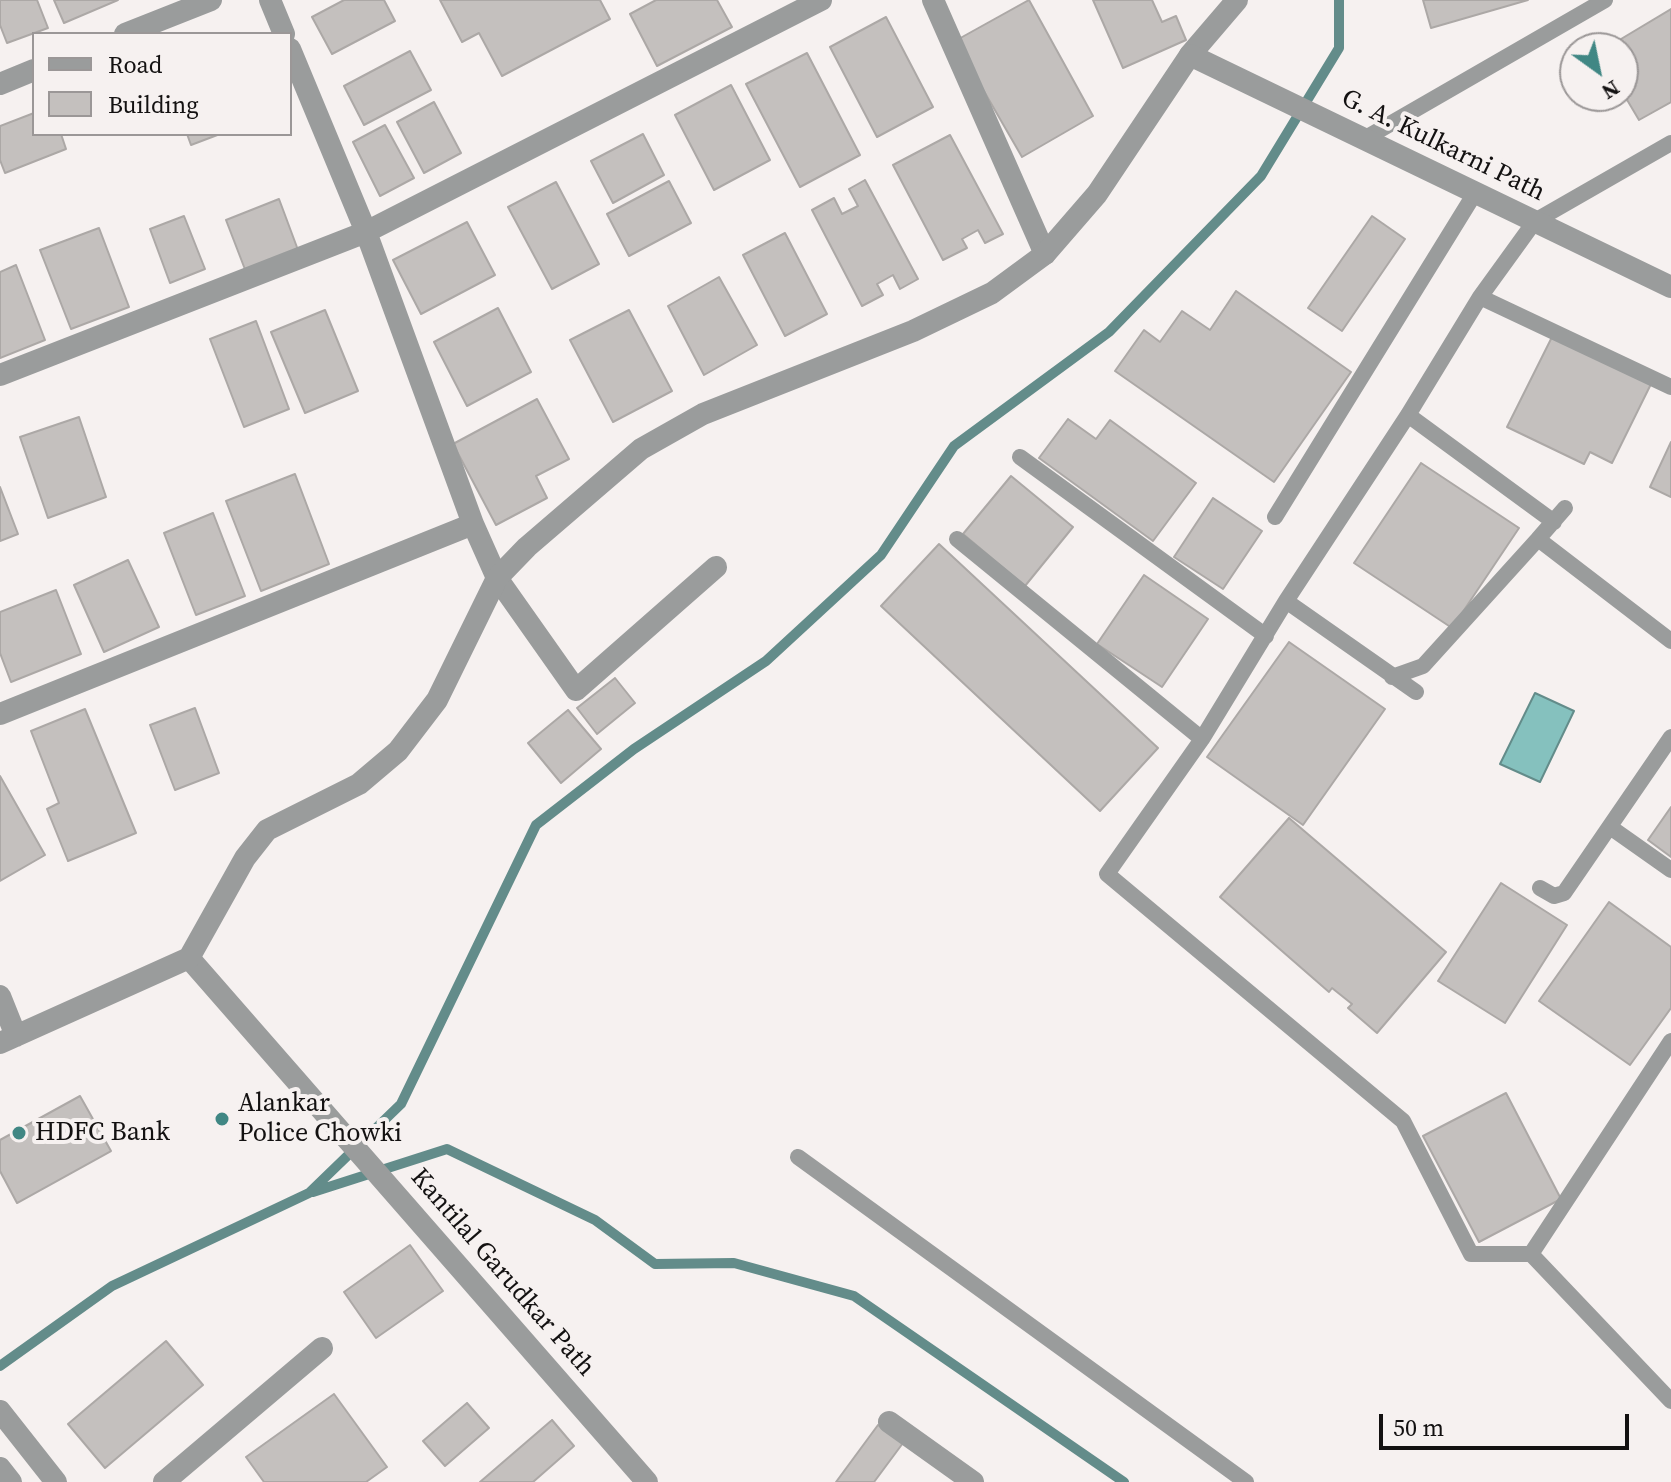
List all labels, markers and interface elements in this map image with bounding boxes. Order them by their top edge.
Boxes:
legend [32,32,292,136]
north arrow [1559,32,1639,112]
text: Road [108,48,162,81]
text: N [1596,74,1626,107]
street label: G. A. Kulkarni Path [1336,83,1550,209]
text: Building [108,88,199,121]
place label: Alankar Police Chowki [238,1088,402,1150]
marker: Alankar Police Chowki [213,1110,231,1128]
place label: HDFC Bank [35,1117,170,1149]
marker: HDFC Bank [10,1124,28,1142]
street label: Kantilal Garudkar Path [403,1163,601,1383]
scale bar [1383,1398,1633,1448]
text: 50 m [1393,1411,1444,1444]

